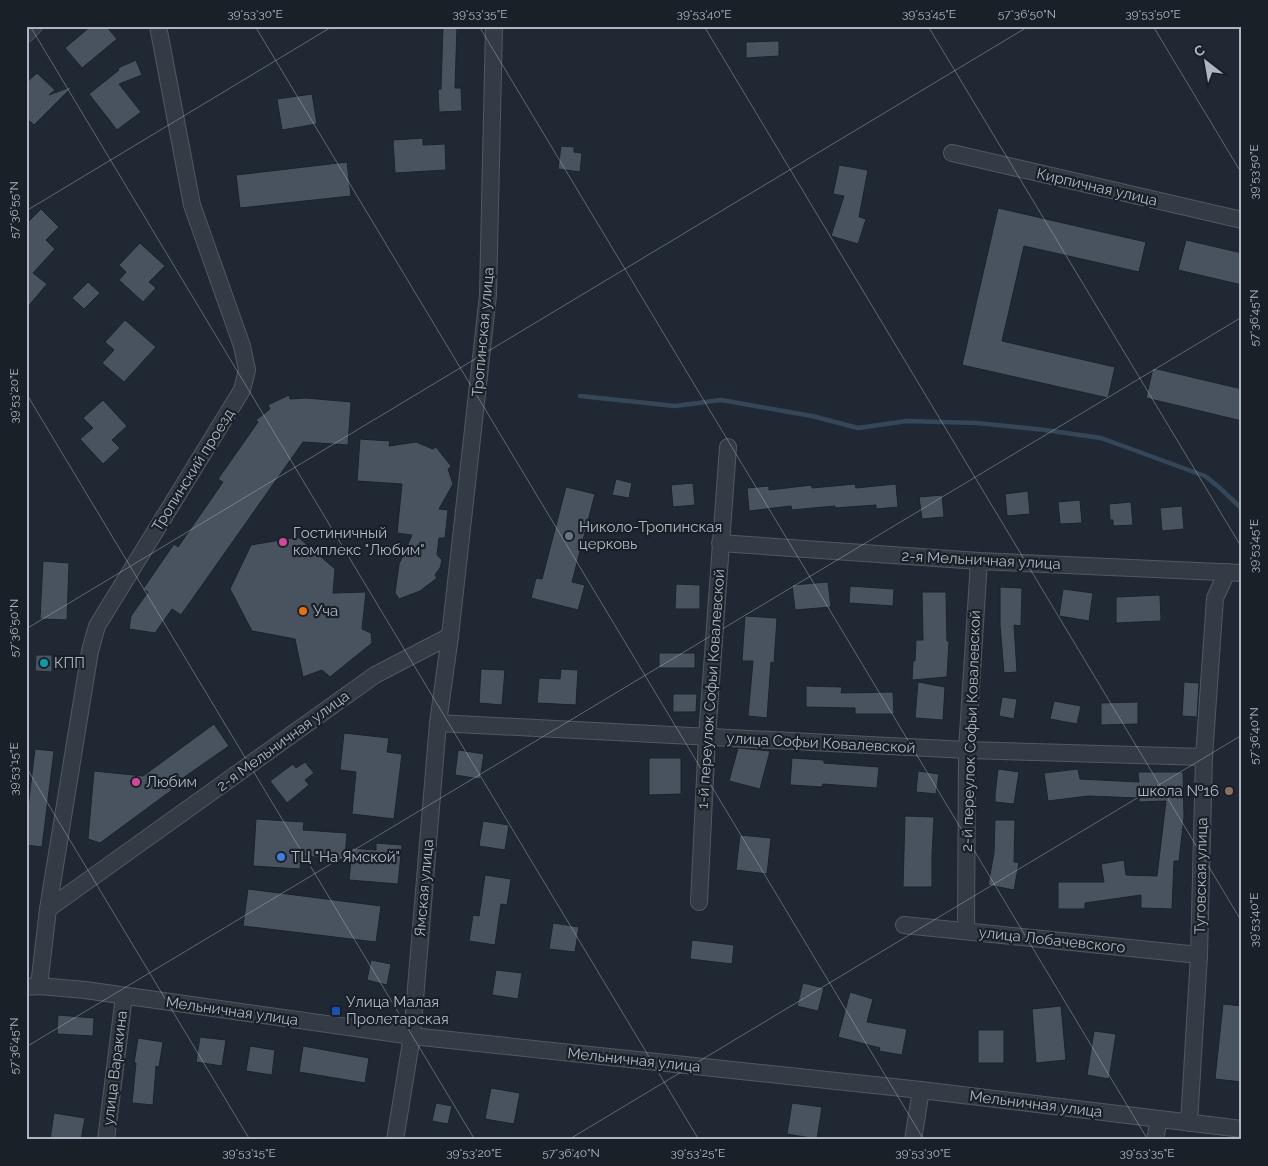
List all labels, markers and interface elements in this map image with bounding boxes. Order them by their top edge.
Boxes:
text: 39°53'30"E [227,7,283,21]
text: 39°53'35"E [453,7,507,21]
text: 39°53'40"E [677,7,732,21]
text: 39°53'45"E [902,7,956,21]
text: 57°36'50"N [998,7,1056,21]
text: 39°53'50"E [1125,7,1181,21]
north arrow [1180,38,1230,88]
text: С [1191,41,1208,60]
text: 39°53'50"E [1247,144,1261,200]
street label: Кирпичная улица [1035,164,1159,210]
text: 57°36'55"N [7,181,21,239]
street label: Тропинская улица [468,266,498,398]
text: 57°36'45"N [1247,290,1261,346]
text: 39°53'20"E [7,368,21,424]
street label: Тропинский проезд [148,405,238,535]
place label: Николо-Тропинская церковь [579,518,722,553]
text: 39°53'45"E [1247,519,1261,573]
place label: Гостиничный комплекс "Любим" [293,524,425,559]
marker: Николо-Тропинская церковь [563,530,575,542]
marker: Гостиничный комплекс "Любим" [277,536,289,548]
street label: 2-я Мельничная улица [901,547,1061,573]
street label: 1-й переулок Софьи Ковалевской [694,568,728,810]
text: 57°36'50"N [7,599,21,657]
place label: Уча [313,602,338,620]
marker: Уча [297,605,309,617]
street label: 2-й переулок Софьи Ковалевской [958,610,984,852]
place label: КПП [54,654,85,672]
marker: КПП [38,657,50,669]
street label: 2-я Мельничная улица [213,687,353,795]
text: 57°36'40"N [1247,707,1261,765]
street label: улица Софьи Ковалевской [726,729,916,757]
text: 39°53'15"E [7,742,21,796]
place label: Любим [146,773,197,791]
marker: Любим [130,776,142,788]
place label: школа №16 [1138,782,1219,800]
marker: школа №16 [1223,785,1235,797]
street label: Туговская улица [1191,817,1211,935]
street label: Ямская улица [411,838,437,938]
place label: ТЦ "На Ямской" [291,848,400,866]
marker: ТЦ "На Ямской" [275,851,287,863]
text: 39°53'40"E [1247,893,1261,948]
street label: улица Лобачевского [978,923,1126,957]
street label: Мельничная улица [165,993,299,1029]
place label: Улица Малая Пролетарская [346,993,449,1028]
marker: Улица Малая Пролетарская [330,1005,342,1017]
street label: улица Варакина [99,1010,131,1126]
text: 57°36'45"N [7,1018,21,1074]
street label: Мельничная улица [567,1044,701,1076]
street label: Мельничная улица [969,1087,1103,1121]
text: 39°53'15"E [222,1146,276,1160]
text: 39°53'20"E [446,1146,502,1160]
text: 57°36'40"N [542,1146,600,1160]
text: 39°53'25"E [671,1146,725,1160]
text: 39°53'30"E [895,1146,951,1160]
text: 39°53'35"E [1120,1146,1174,1160]

